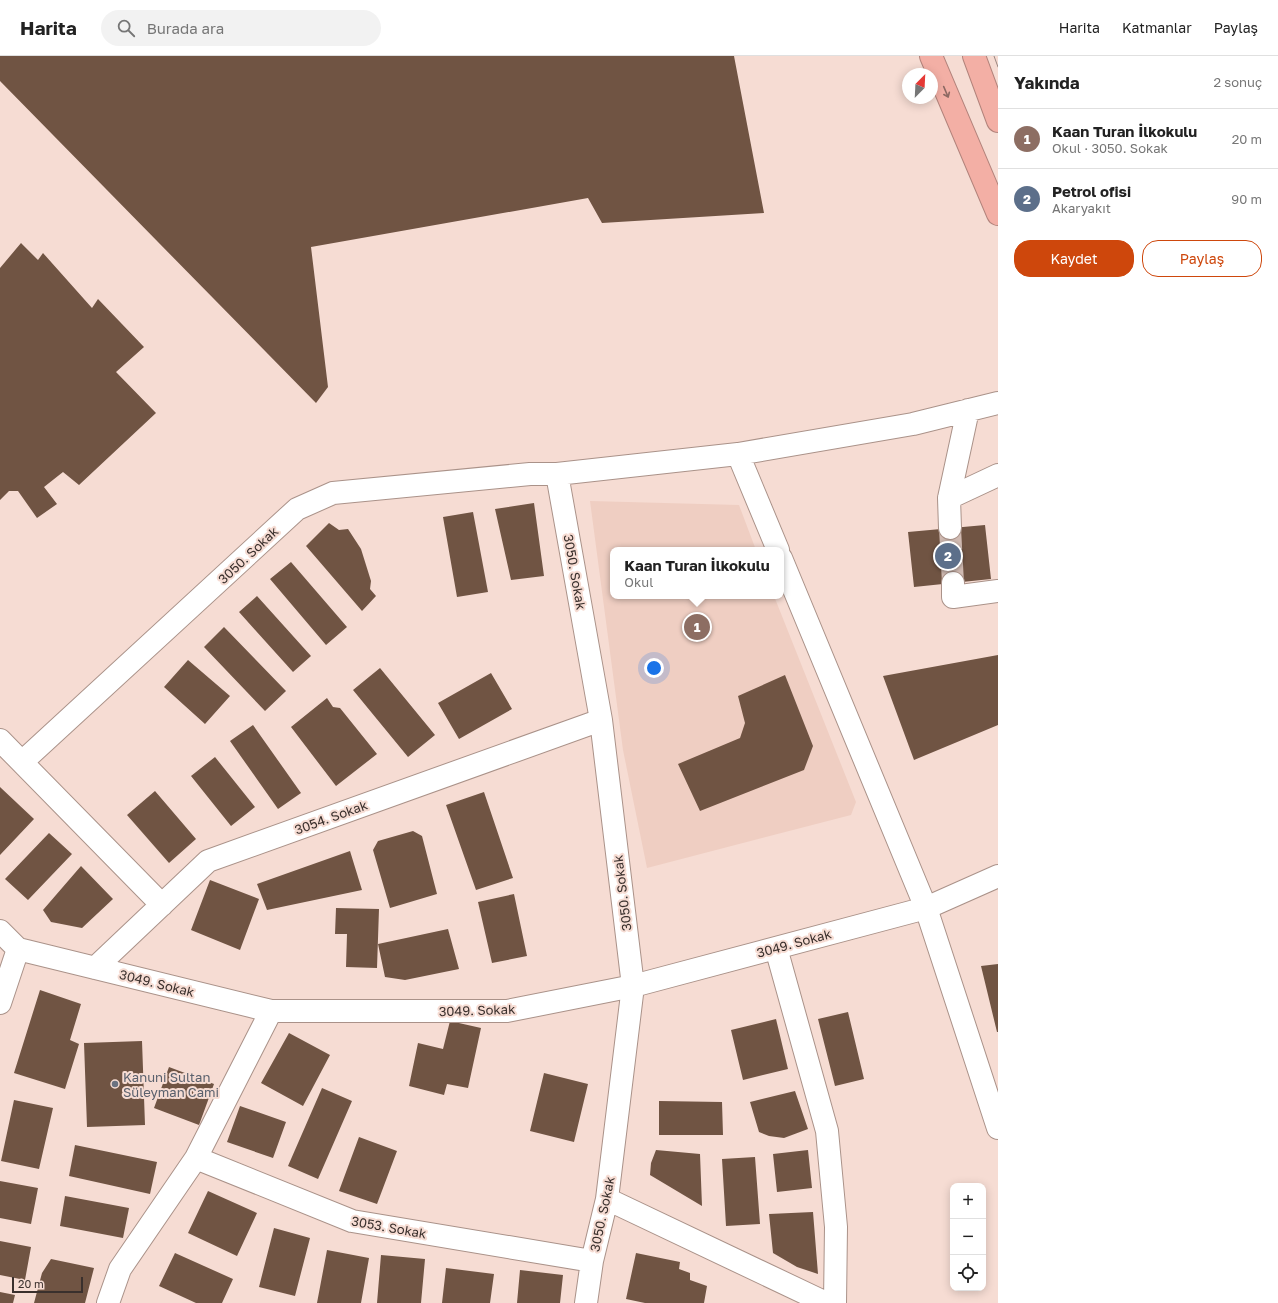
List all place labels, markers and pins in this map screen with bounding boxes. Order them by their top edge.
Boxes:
pin: 2 [935,541,961,571]
pin: 1 [684,612,710,642]
place label: Kanuni Sultan Süleyman Cami [123,1069,219,1100]
marker: Kanuni Sultan Süleyman Cami [110,1079,120,1089]

